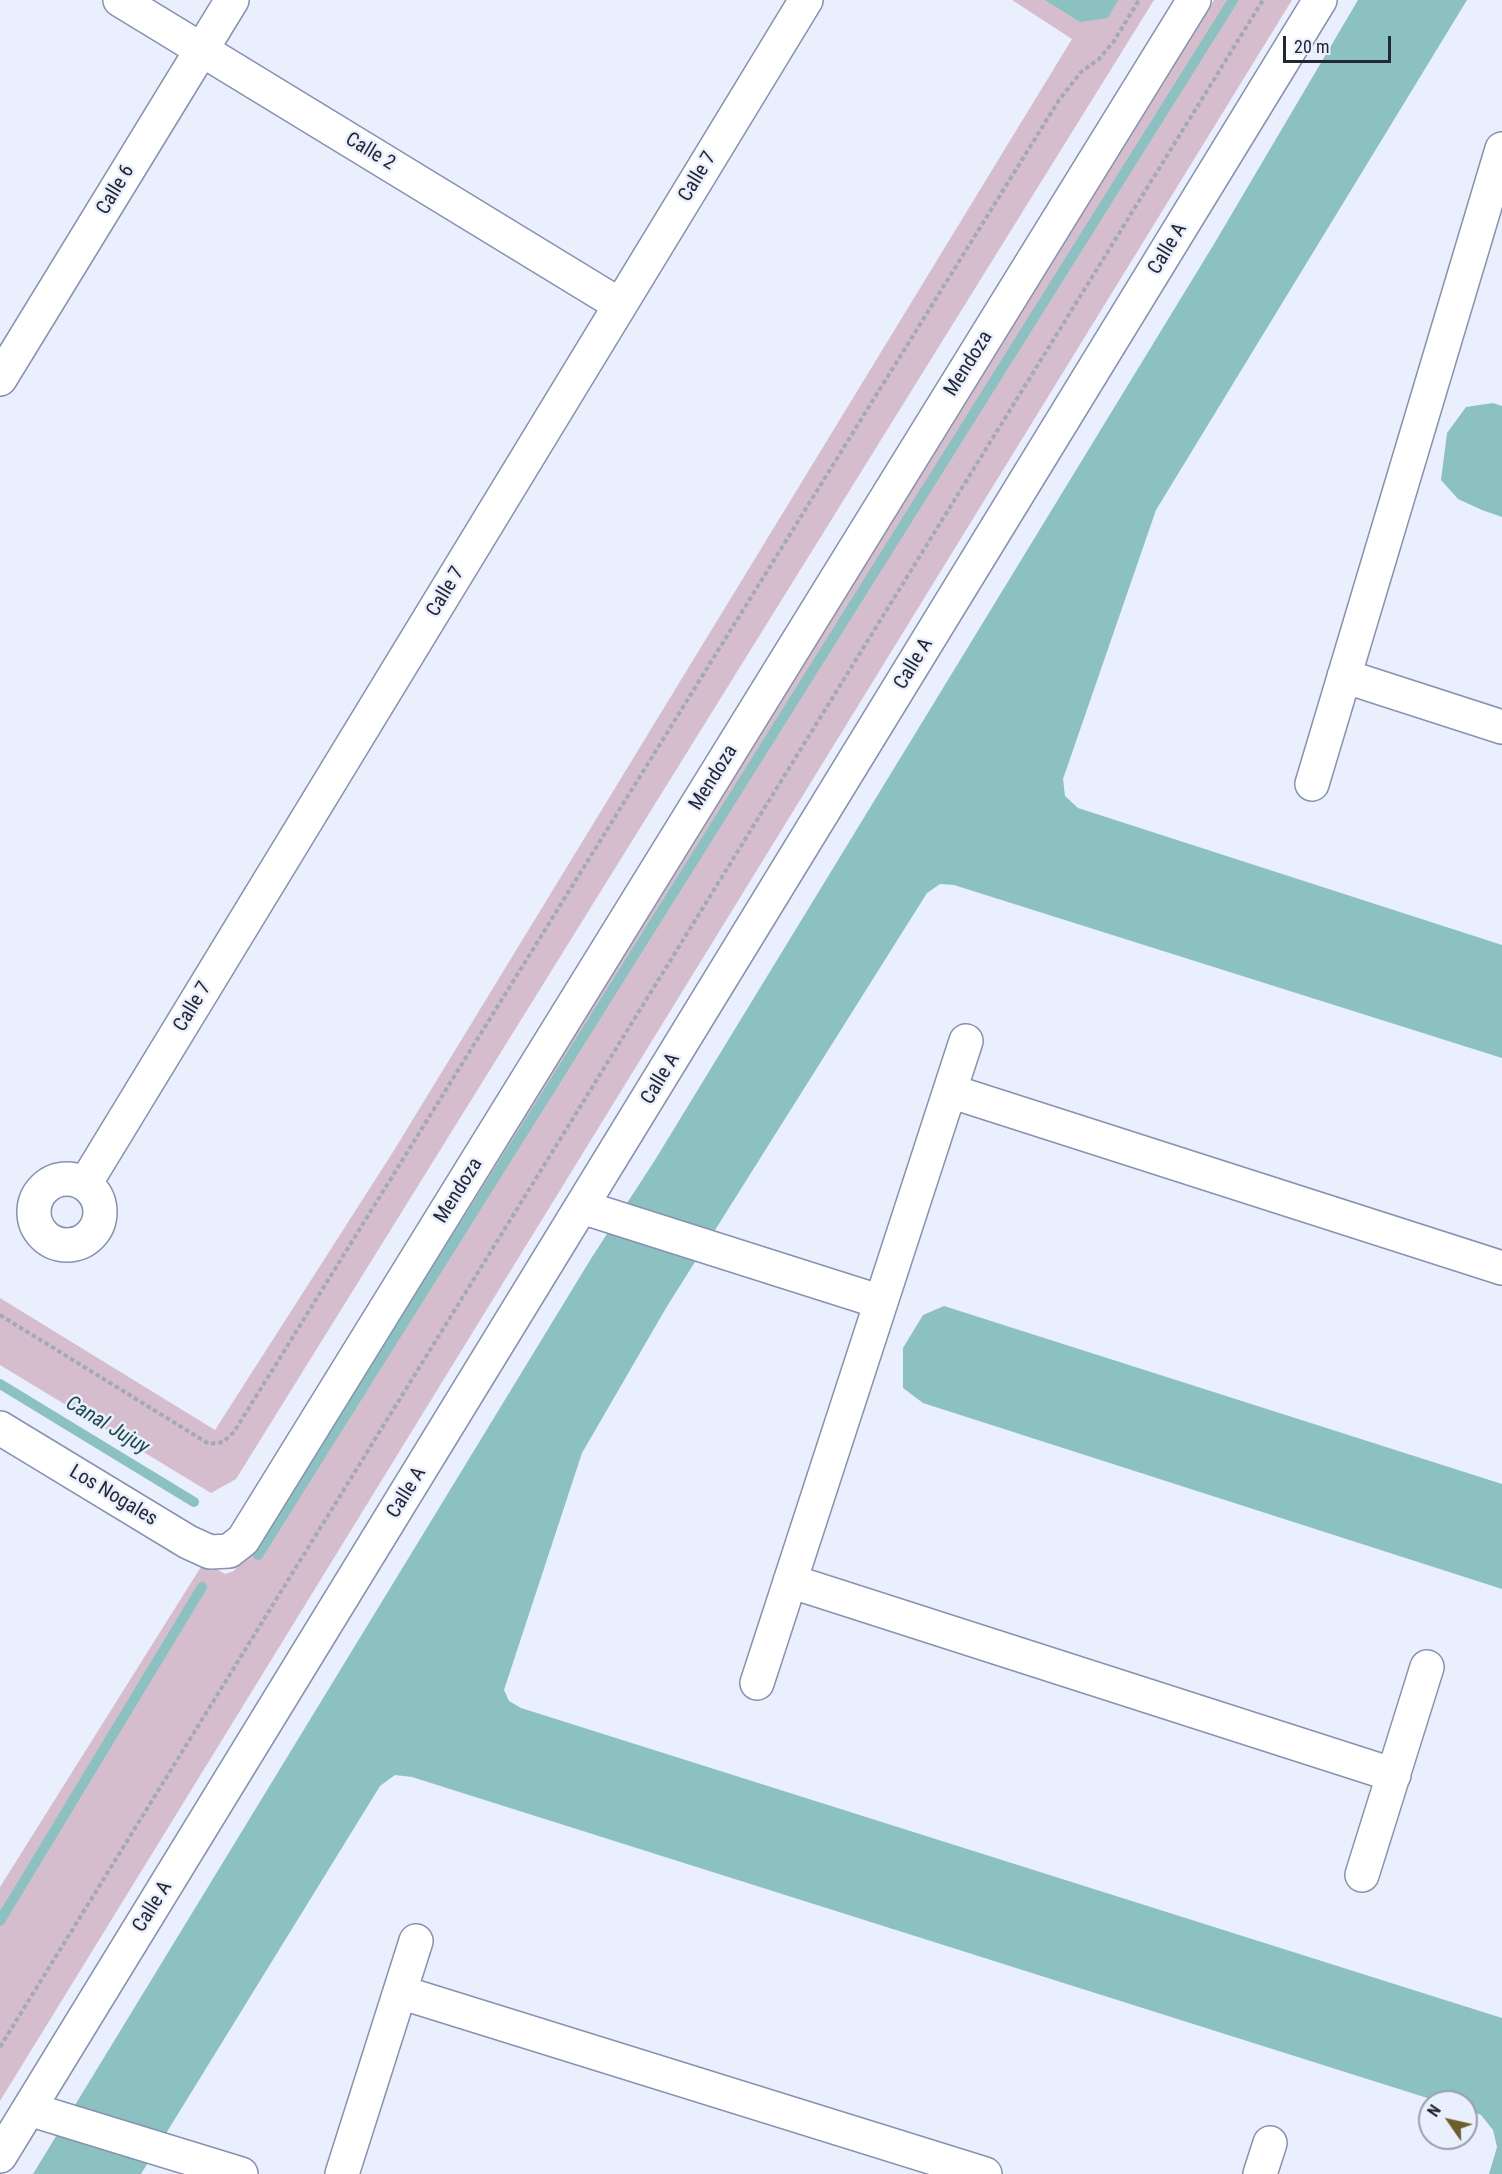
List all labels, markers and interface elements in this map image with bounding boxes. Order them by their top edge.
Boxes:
scale bar [1286,24,1394,62]
text: 20 m [1294,36,1329,57]
street label: Calle 2 [341,128,399,176]
street label: Calle 7 [674,148,722,206]
street label: Calle 6 [92,161,140,219]
street label: Calle A [1143,219,1193,279]
street label: Mendoza [940,327,998,401]
street label: Calle 7 [422,563,470,621]
street label: Calle A [889,634,939,694]
street label: Mendoza [685,741,743,815]
street label: Calle 7 [169,978,217,1036]
street label: Calle A [636,1049,686,1109]
street label: Mendoza [430,1154,488,1228]
water label: Canal Jujuy [61,1391,153,1461]
street label: Los Nogales [65,1460,161,1532]
street label: Calle A [382,1463,432,1523]
street label: Calle A [128,1877,178,1937]
north arrow [1418,2090,1478,2150]
text: N [1424,2101,1445,2120]

